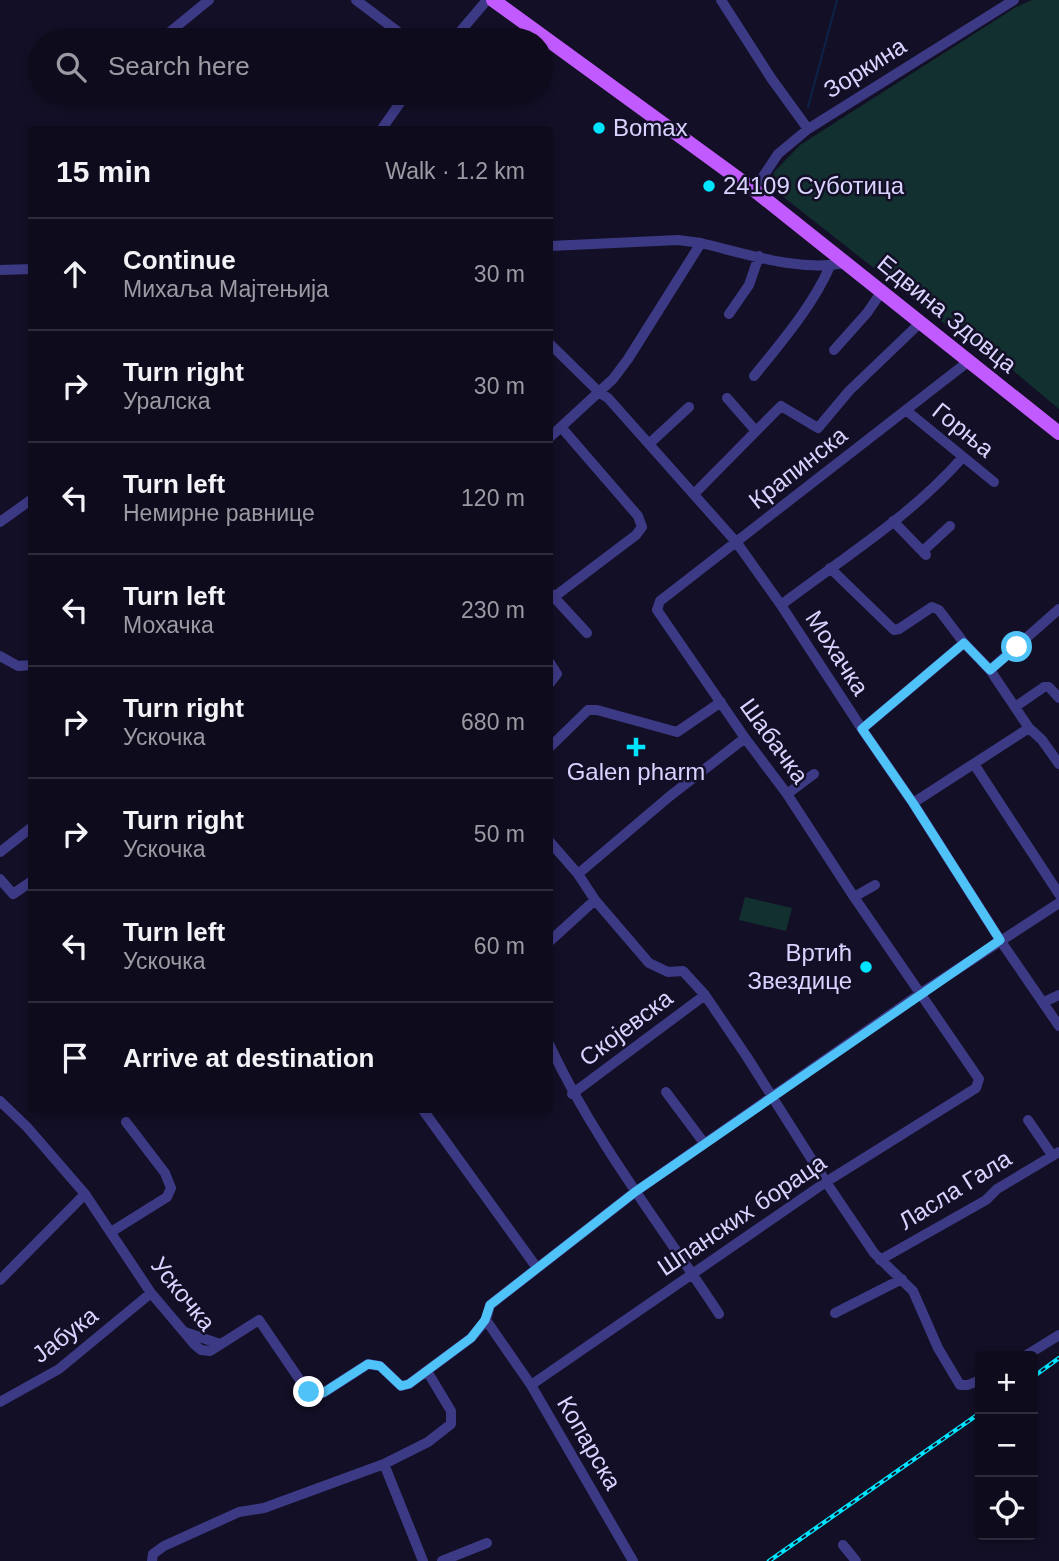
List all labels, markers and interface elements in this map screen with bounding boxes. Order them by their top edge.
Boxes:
search box [28,28,553,105]
street label: Зоркина [819,31,911,103]
icon: search [52,48,90,86]
text: Search here [108,51,250,81]
place label: Bomax [613,114,688,141]
marker: Bomax [591,120,607,136]
text: 15 min [56,155,151,188]
text: Walk · 1.2 km [385,158,525,184]
place label: 24109 Суботица [723,172,905,199]
marker: 24109 Суботица [701,178,717,194]
text: Continue [123,245,236,275]
street label: Едвина Здовца [872,249,1023,378]
icon: ahead [56,255,94,293]
text: 30 m [474,261,525,287]
text: Михаља Мајтењија [123,276,329,302]
text: Turn right [123,357,244,387]
icon: right [56,367,94,405]
text: 30 m [474,373,525,399]
text: Уралска [123,388,210,414]
street label: Горња [927,397,1000,463]
street label: Крапинска [743,421,852,514]
text: Turn left [123,469,225,499]
icon: left [56,479,94,517]
text: 120 m [461,485,525,511]
text: Немирне равнице [123,500,315,526]
text: Turn left [123,581,225,611]
icon: left [56,591,94,629]
text: 230 m [461,597,525,623]
street label: Мохачка [800,606,875,700]
text: Мохачка [123,612,214,638]
route start [1001,631,1032,662]
text: Turn right [123,693,244,723]
street label: Шабачка [735,693,815,789]
icon: right [56,703,94,741]
text: 680 m [461,709,525,735]
text: Ускочка [123,724,206,750]
marker: Galen pharm [628,739,644,755]
place label: Galen pharm [567,758,705,785]
text: Turn right [123,805,244,835]
icon: right [56,815,94,853]
text: 50 m [474,821,525,847]
text: Ускочка [123,836,206,862]
text: Turn left [123,917,225,947]
icon: left [56,927,94,965]
text: 60 m [474,933,525,959]
place label: Вртић Звездице [747,939,852,994]
text: Ускочка [123,948,206,974]
marker: Вртић Звездице [858,959,874,975]
street label: Скојевска [574,984,678,1071]
icon: arrive [56,1039,94,1077]
text: Arrive at destination [123,1043,374,1073]
street label: Ласла Гала [894,1144,1016,1235]
street label: Шпанских бораца [652,1148,831,1281]
street label: Ускочка [146,1252,221,1336]
street label: Јабука [27,1301,103,1368]
map controls [975,1351,1038,1540]
button: + [975,1351,1038,1414]
route end [293,1376,324,1407]
street label: Копарска [552,1391,627,1495]
button: − [975,1414,1038,1477]
button: locate [975,1477,1038,1540]

